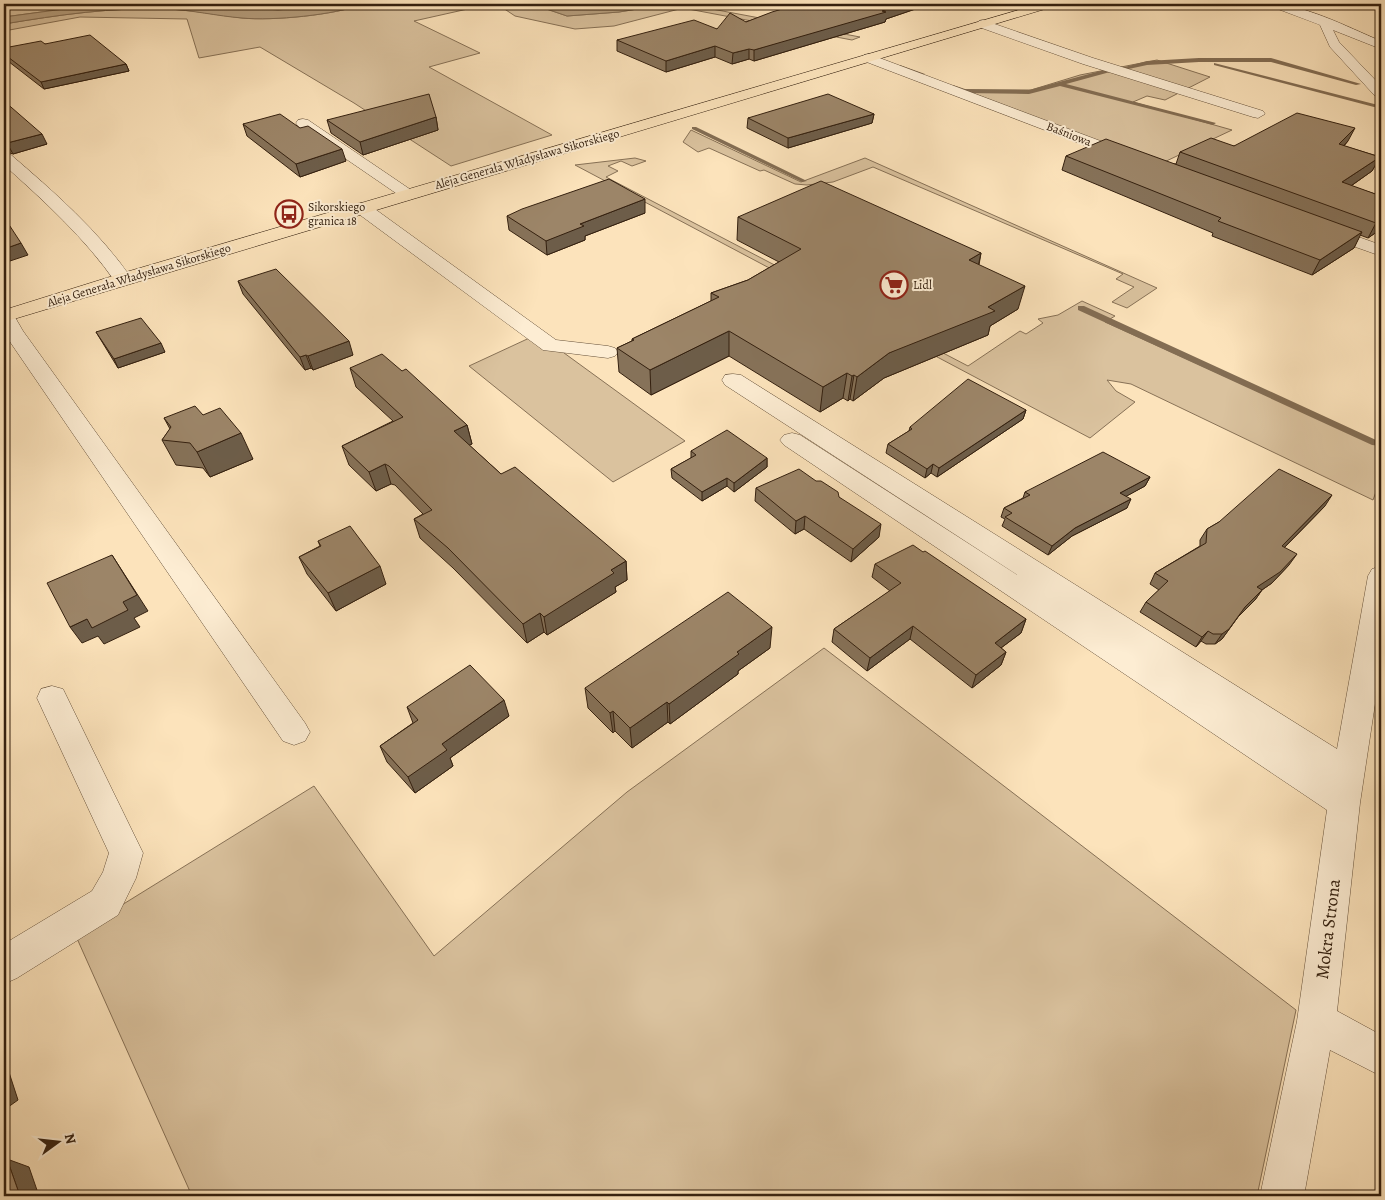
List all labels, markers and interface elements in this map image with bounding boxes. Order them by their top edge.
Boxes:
street label: Baśniowa [1044,118,1094,150]
street label: Aleja Generała Władysława Sikorskiego [432,125,621,193]
bus stop icon: Sikorskiego granica 18 [274,199,304,229]
place label: Sikorskiego granica 18 [308,199,365,229]
street label: Aleja Generała Władysława Sikorskiego [44,239,233,311]
supermarket icon: Lidl [879,270,909,300]
place label: Lidl [913,277,932,293]
street label: Mokra Strona [1310,877,1346,981]
north arrow [32,1118,82,1168]
text: N [60,1131,81,1146]

